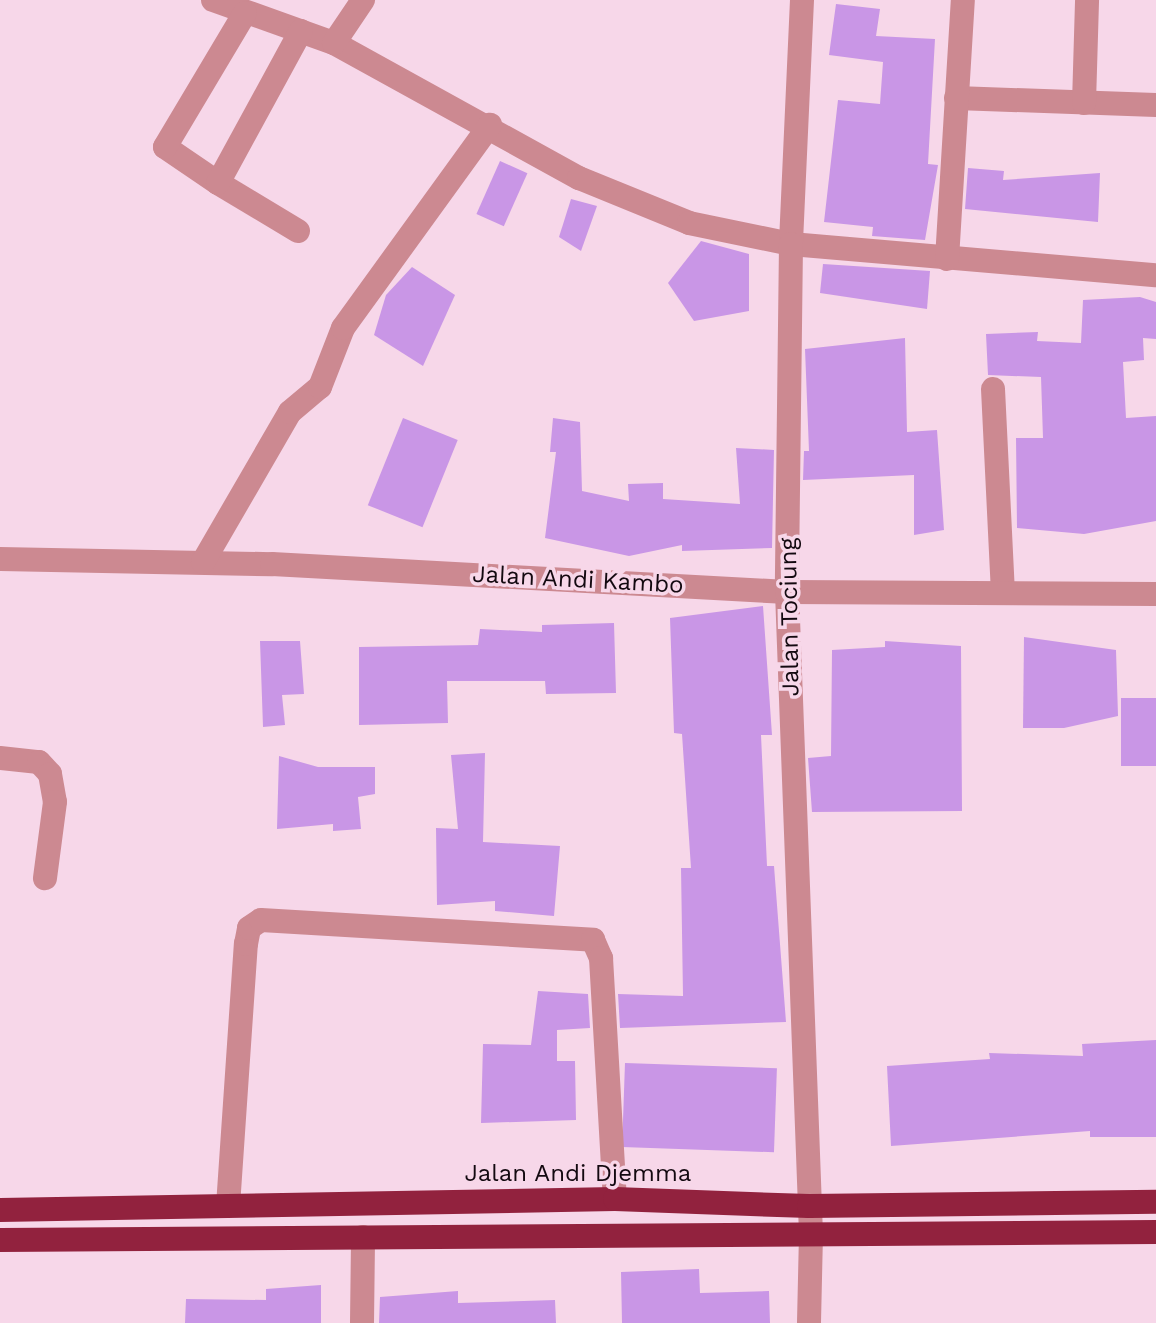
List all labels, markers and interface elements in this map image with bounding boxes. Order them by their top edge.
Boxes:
street label: Jalan Tociung [774,537,806,697]
street label: Jalan Andi Kambo [471,560,685,600]
street label: Jalan Andi Djemma [464,1160,692,1188]

